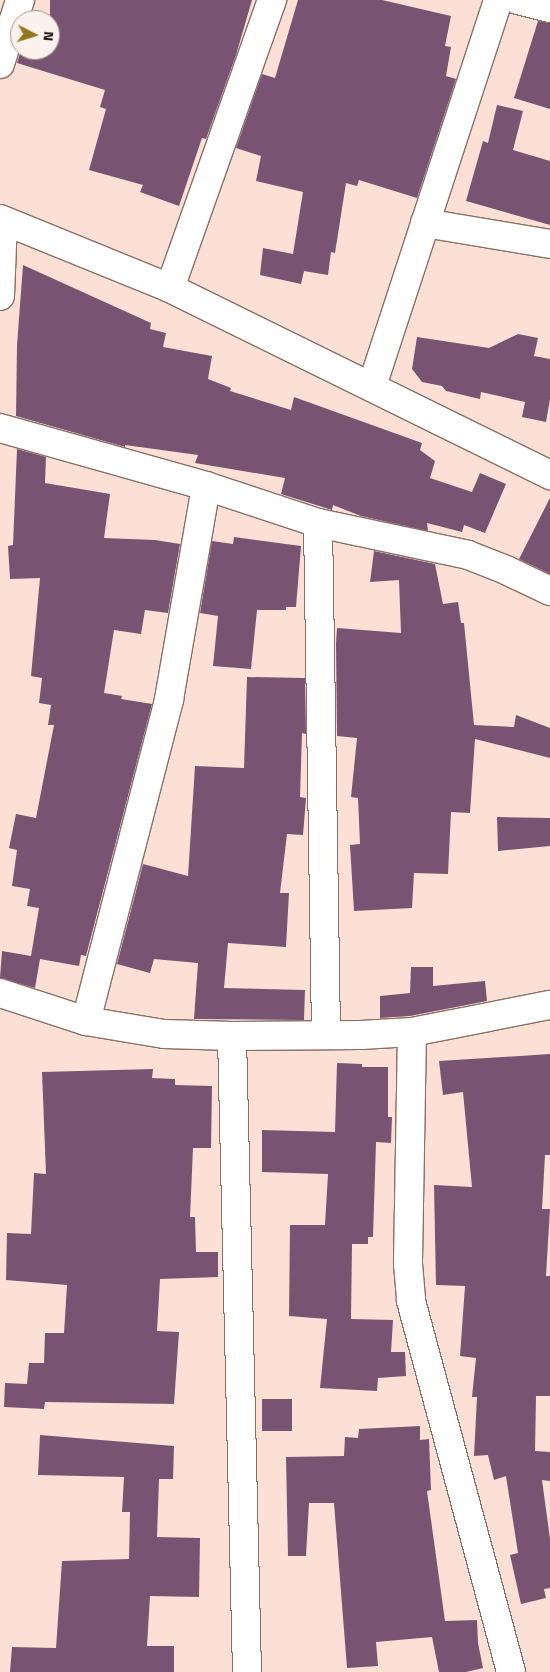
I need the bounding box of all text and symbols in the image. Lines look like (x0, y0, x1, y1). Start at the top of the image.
north arrow (10, 10, 60, 60)
text: N (39, 31, 60, 42)

